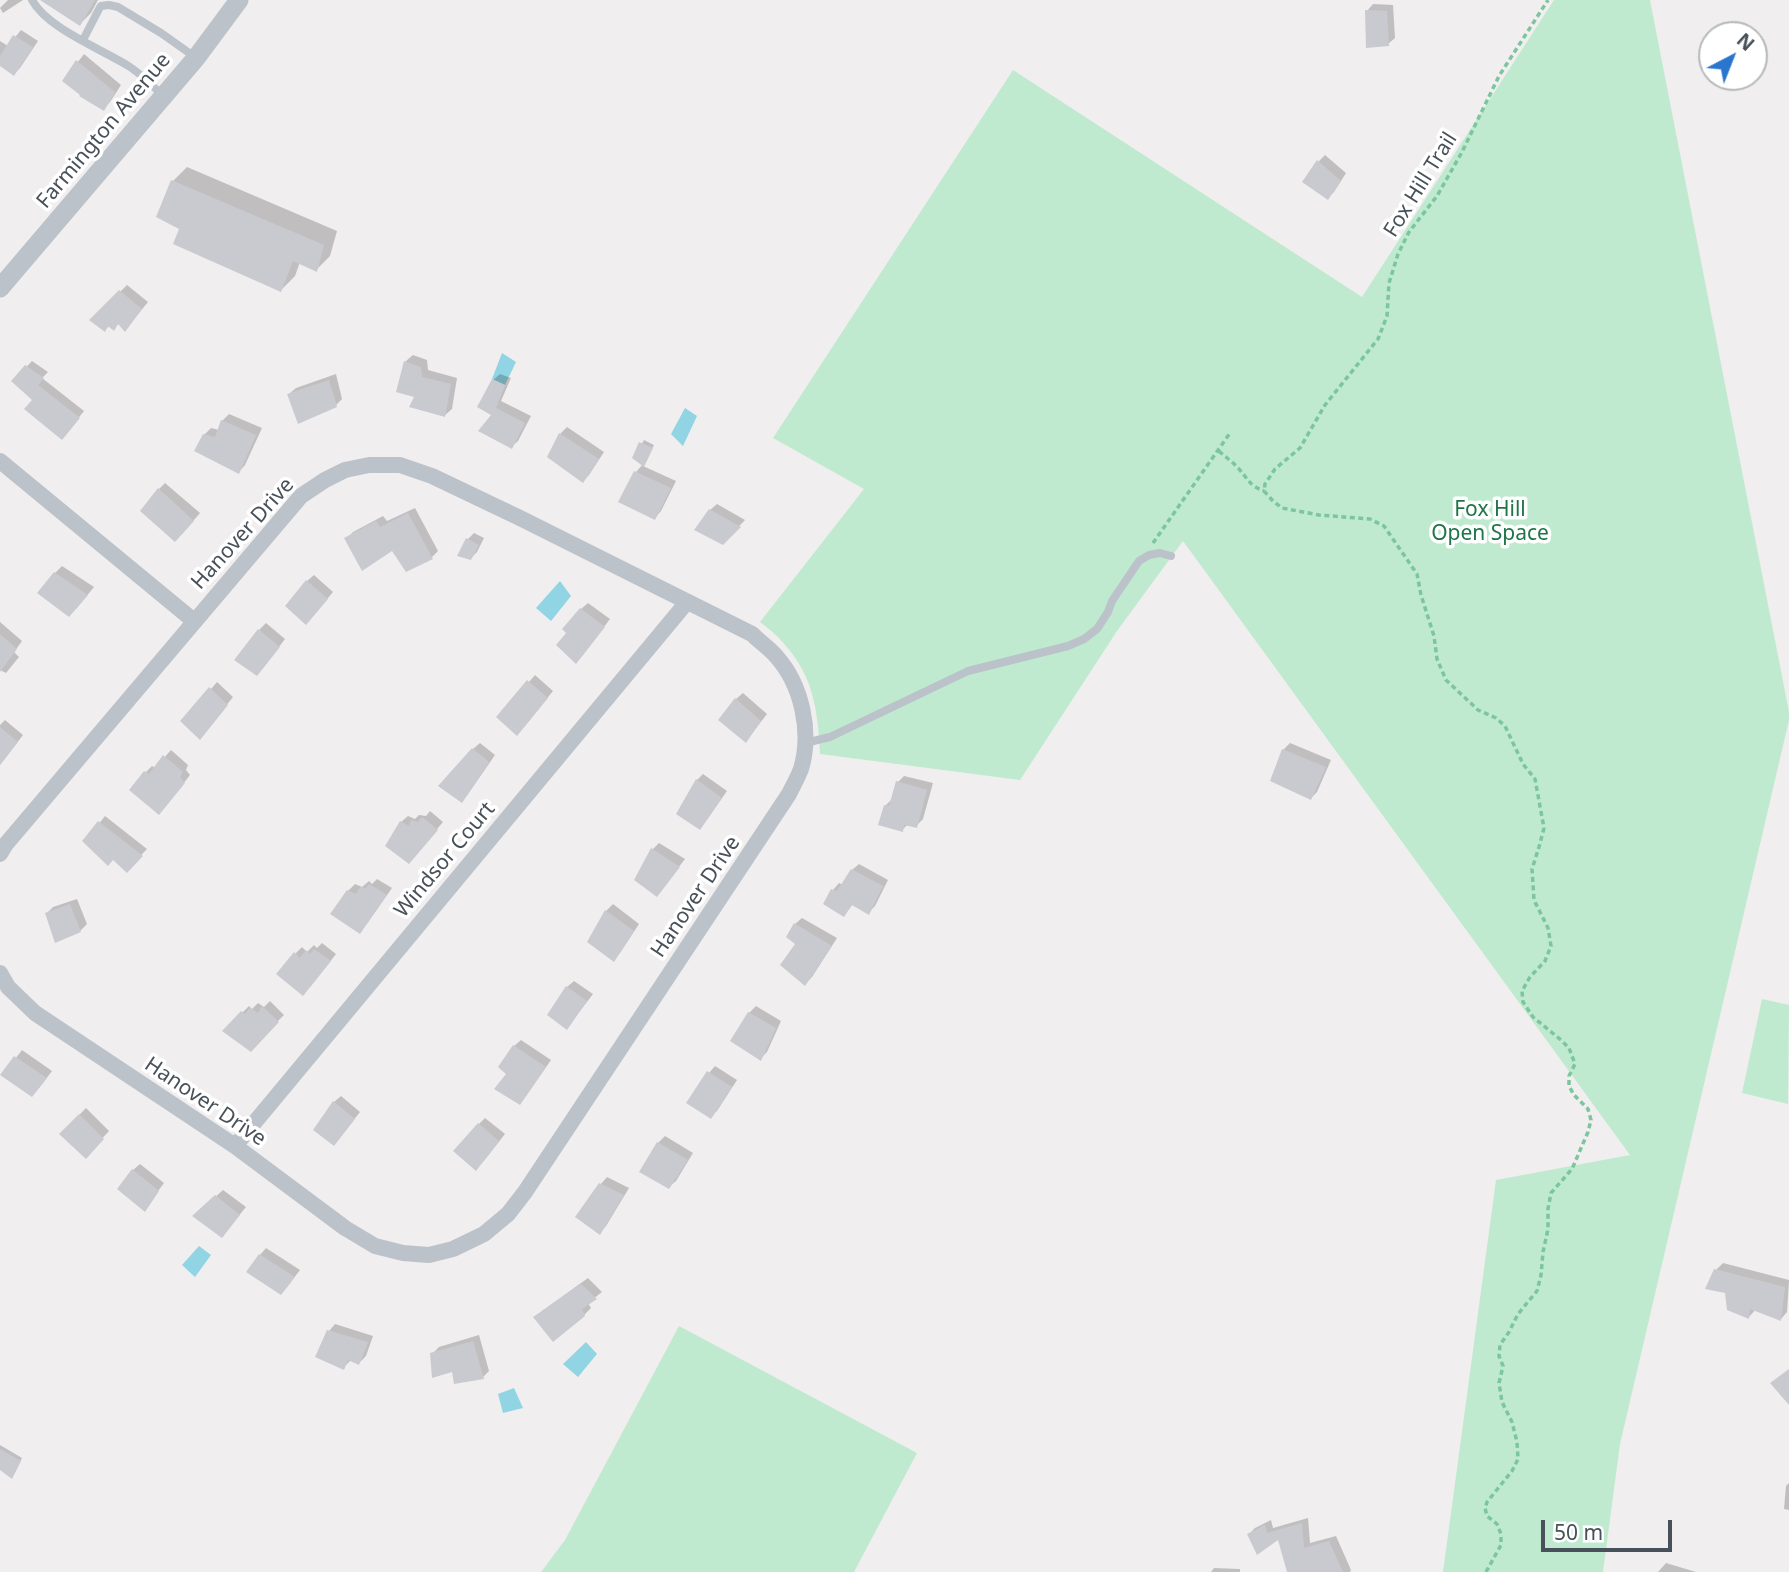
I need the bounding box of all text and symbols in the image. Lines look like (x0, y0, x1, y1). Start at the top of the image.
north arrow (1698, 21, 1768, 91)
text: N (1731, 27, 1760, 57)
street label: Farmington Avenue (32, 48, 176, 214)
street label: Fox Hill Trail (1379, 128, 1463, 242)
street label: Hanover Drive (186, 473, 300, 595)
park label: Fox Hill Open Space (1431, 497, 1549, 547)
street label: Windsor Court (389, 797, 501, 923)
street label: Hanover Drive (646, 831, 746, 963)
street label: Hanover Drive (139, 1052, 271, 1152)
scale bar (1544, 1506, 1675, 1550)
text: 50 m (1554, 1518, 1603, 1546)

